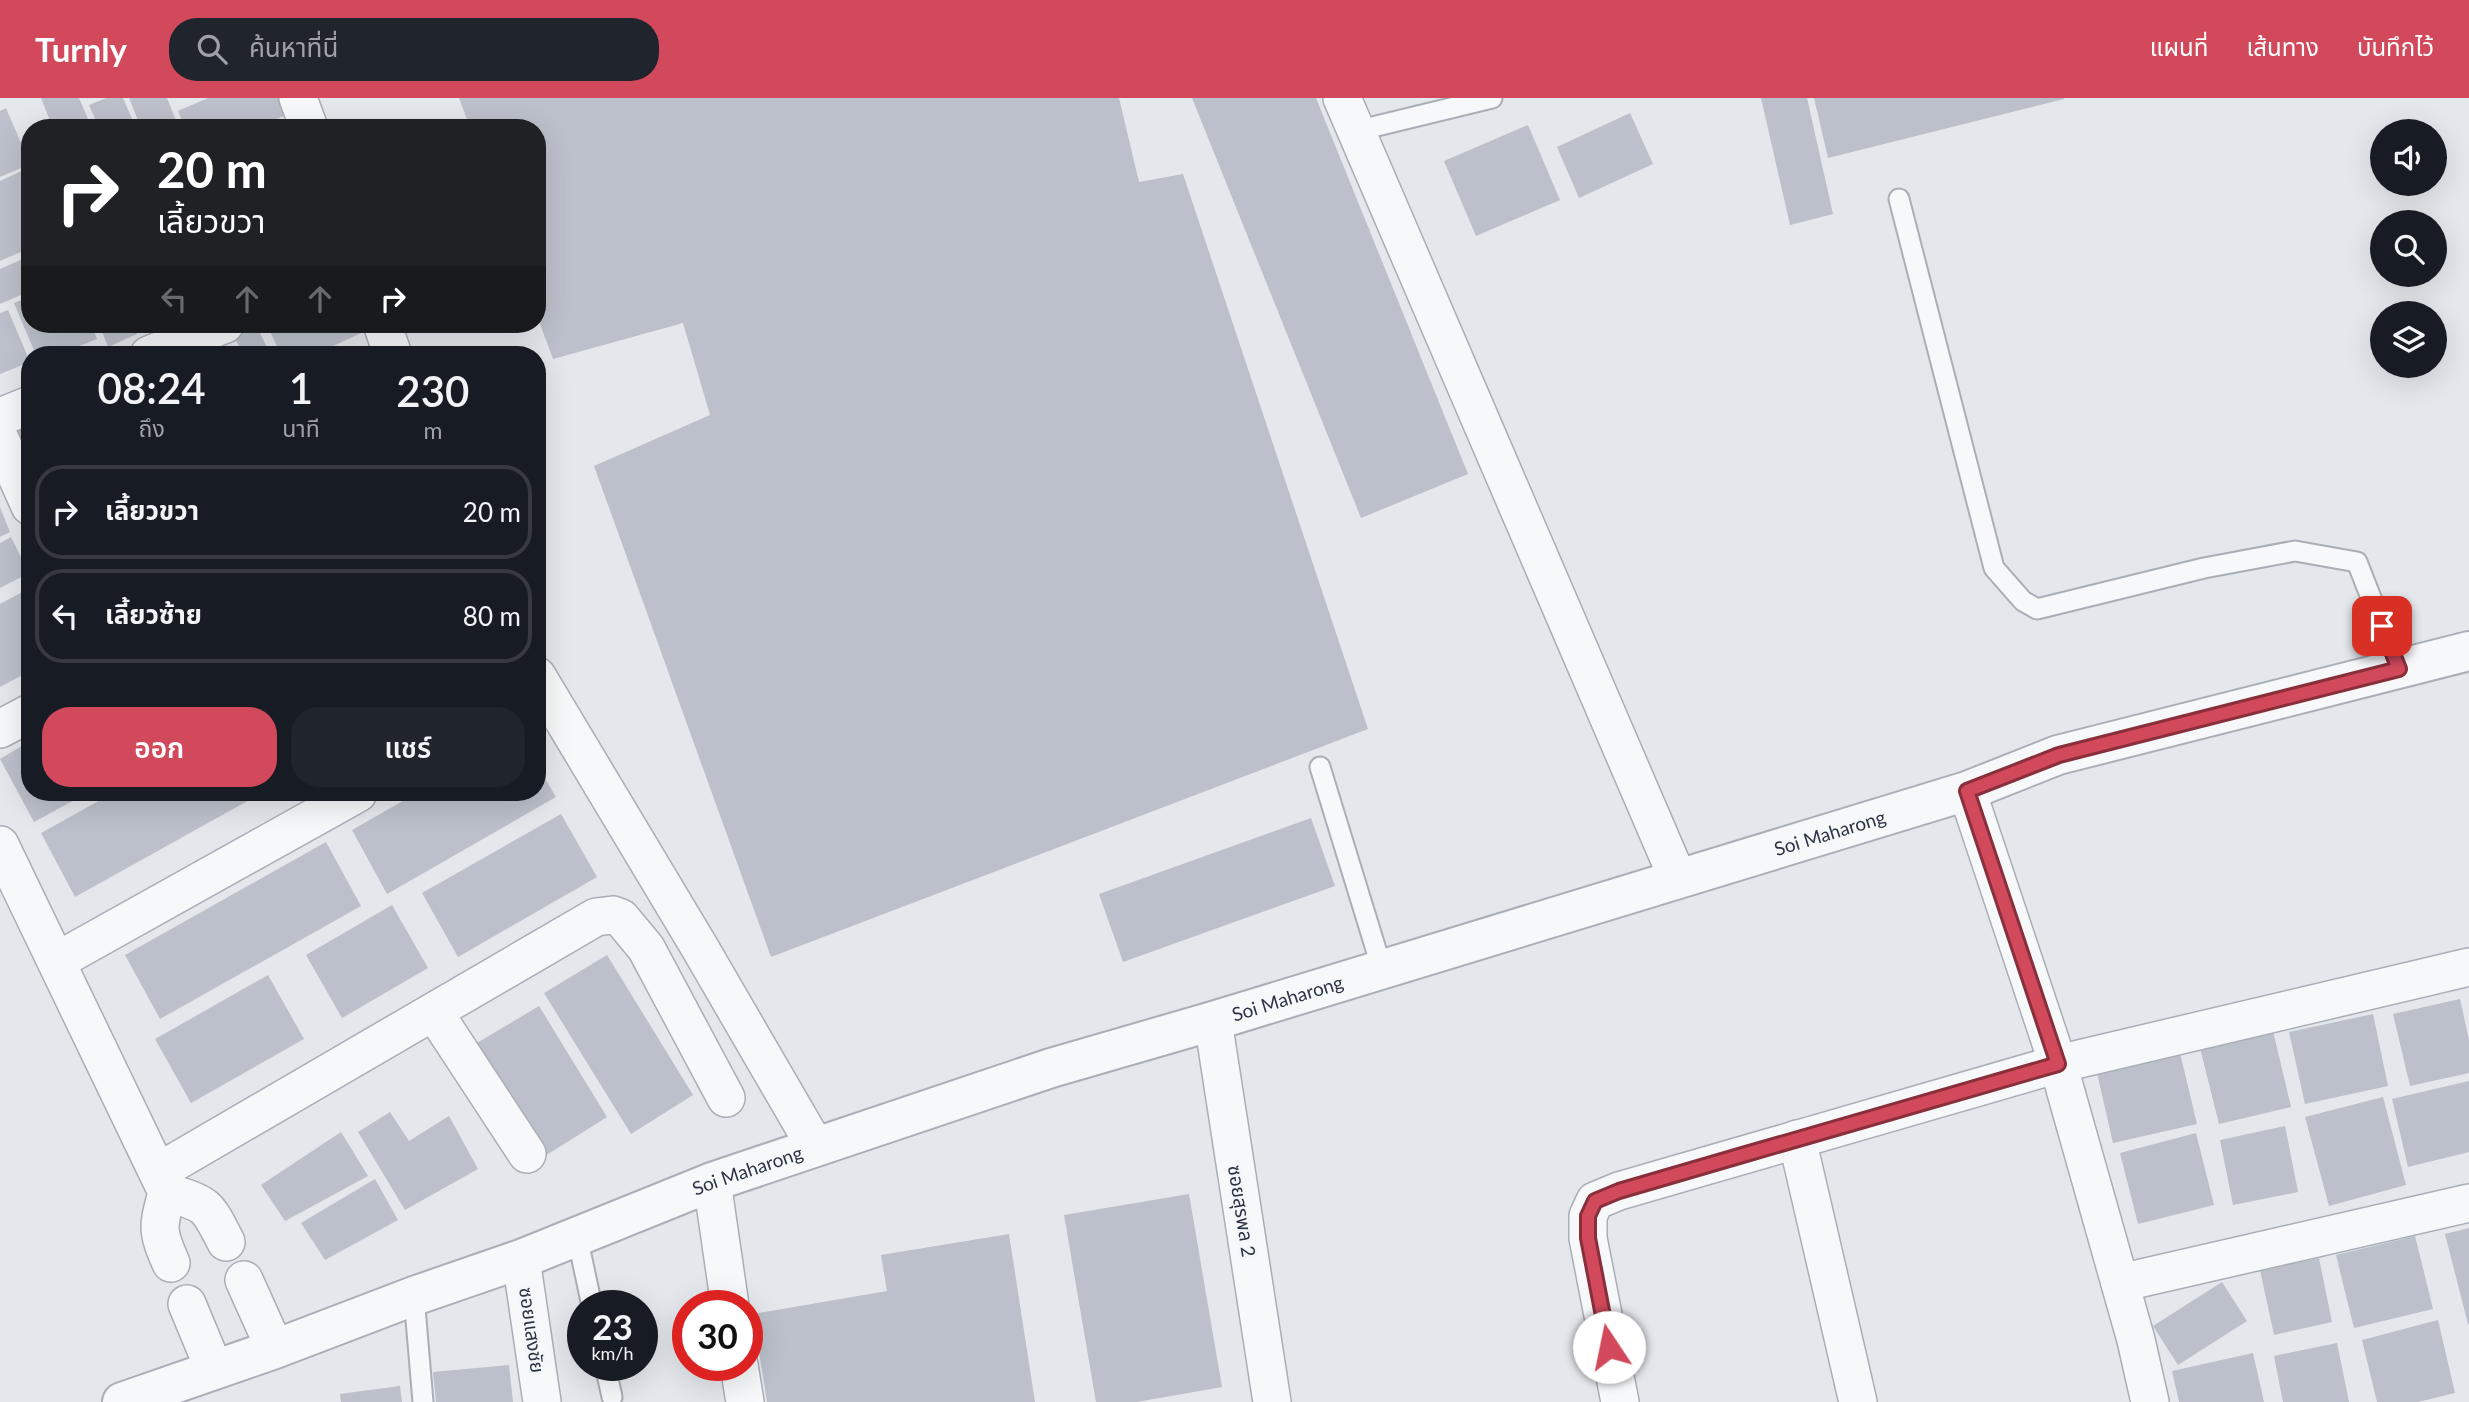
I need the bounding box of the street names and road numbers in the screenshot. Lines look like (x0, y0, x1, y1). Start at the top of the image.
street label: Soi Maharong (1771, 805, 1888, 860)
street label: Soi Maharong (1229, 970, 1346, 1026)
street label: Soi Maharong (689, 1140, 805, 1200)
street label: ซอยสุรพล 2 (1223, 1163, 1261, 1259)
street label: ซอยแสงชัย (515, 1286, 550, 1374)

